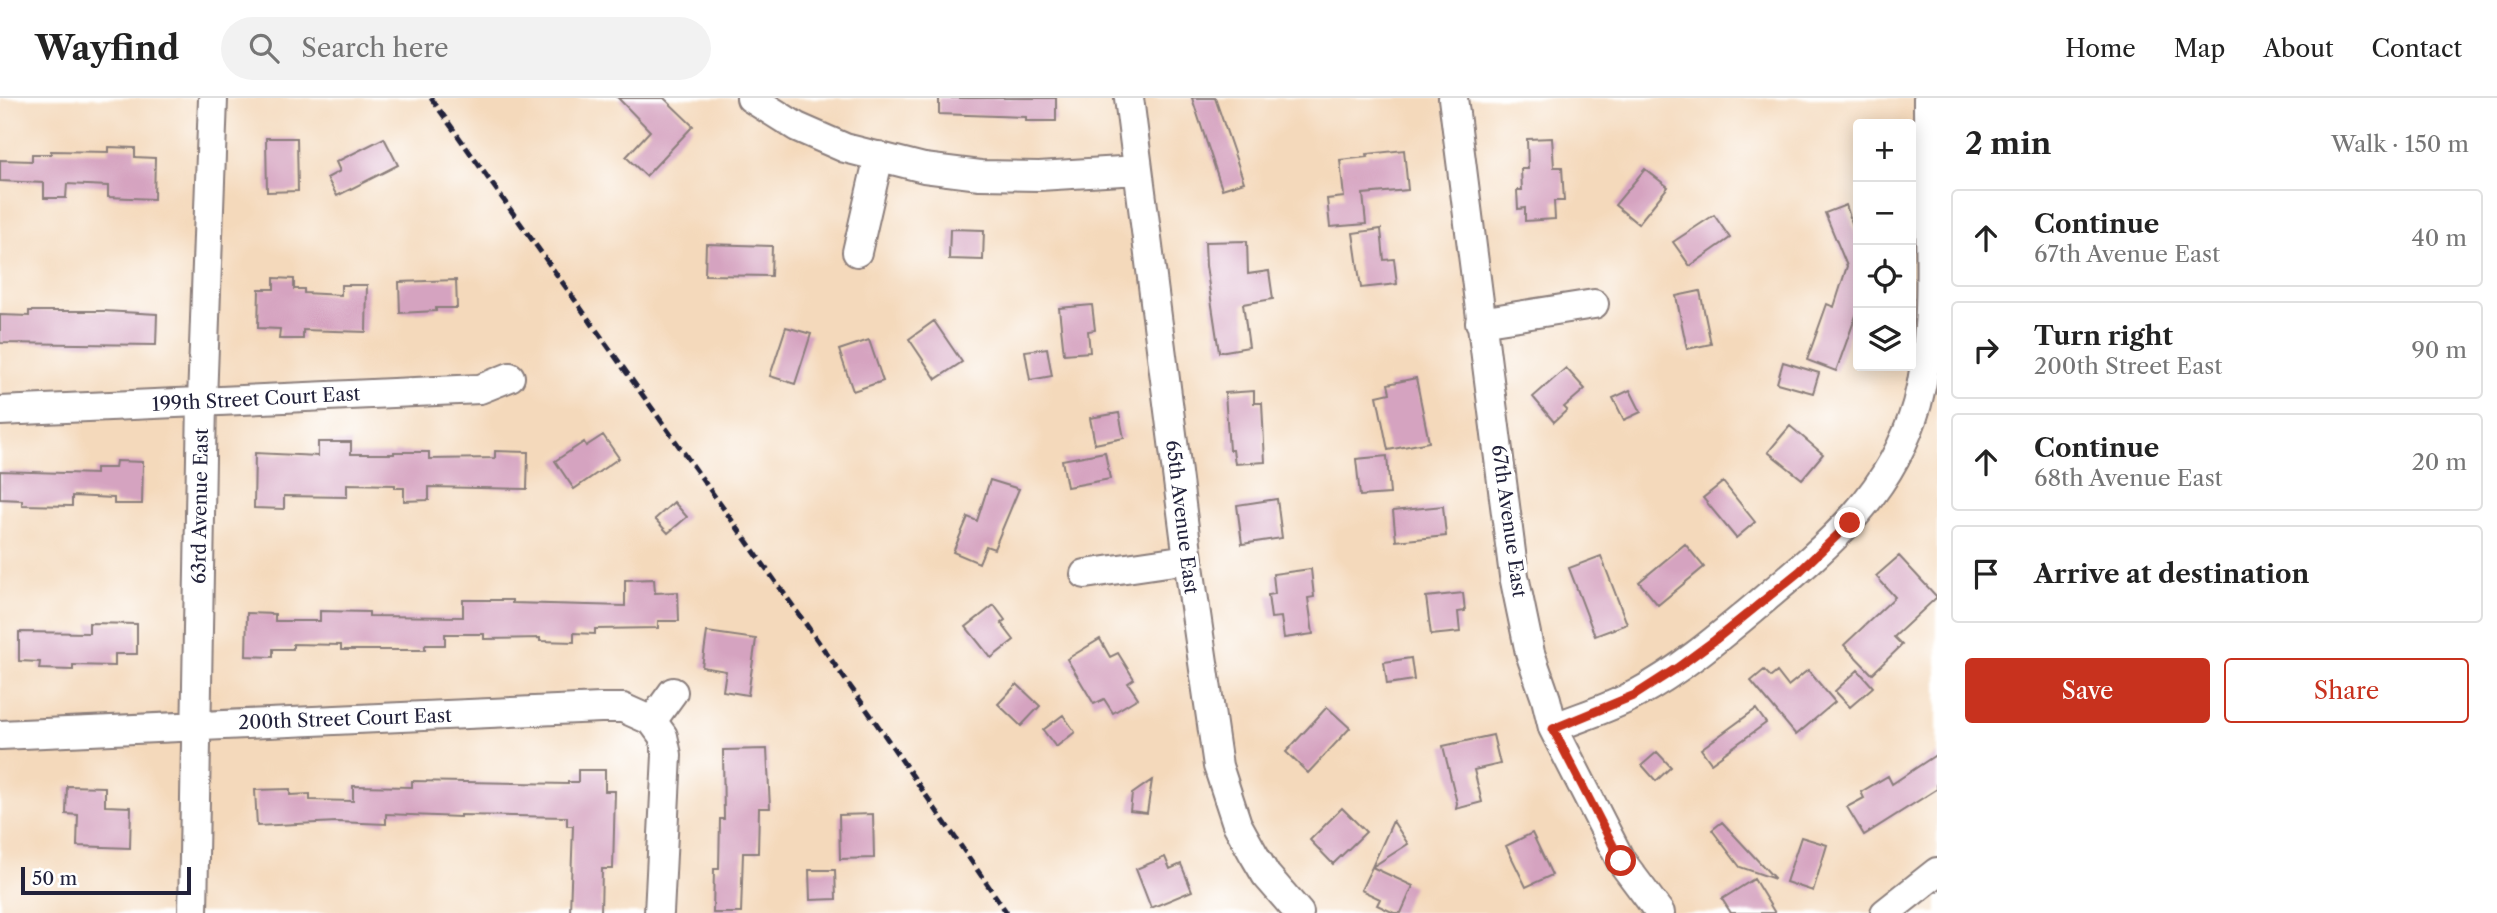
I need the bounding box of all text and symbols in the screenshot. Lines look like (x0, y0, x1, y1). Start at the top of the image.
search box (221, 17, 711, 80)
text: Wayfind (35, 28, 179, 69)
icon: search (245, 29, 283, 67)
text: Search here (301, 32, 449, 64)
text: Home (2065, 34, 2136, 63)
text: Map (2174, 34, 2225, 63)
text: About (2263, 34, 2334, 63)
text: Contact (2372, 34, 2462, 63)
map controls (1853, 119, 1916, 371)
button: + (1853, 119, 1916, 182)
text: 2 min (1965, 125, 2051, 162)
text: Walk · 150 m (2331, 130, 2469, 158)
button: − (1853, 182, 1916, 245)
text: Continue (2034, 208, 2159, 240)
icon: ahead (1967, 219, 2005, 257)
text: 40 m (2412, 224, 2467, 252)
text: 67th Avenue East (2034, 240, 2220, 268)
button: locate (1853, 245, 1916, 308)
button: layers (1853, 308, 1916, 371)
text: Turn right (2034, 320, 2173, 352)
icon: right (1967, 331, 2005, 369)
text: 90 m (2411, 336, 2467, 364)
text: 200th Street East (2034, 352, 2222, 380)
street label: 199th Street Court East (151, 382, 361, 416)
street label: 63rd Avenue East (187, 428, 213, 584)
text: Continue (2034, 432, 2159, 464)
street label: 65th Avenue East (1161, 439, 1203, 596)
street label: 67th Avenue East (1487, 443, 1531, 599)
icon: ahead (1967, 443, 2005, 481)
text: 20 m (2412, 448, 2467, 476)
text: 68th Avenue East (2034, 464, 2223, 492)
route end (1834, 507, 1865, 538)
icon: arrive (1967, 555, 2005, 593)
text: Arrive at destination (2034, 558, 2309, 590)
button: Save (1965, 658, 2210, 723)
button: Share (2224, 658, 2469, 723)
street label: 200th Street Court East (238, 704, 452, 734)
route start (1605, 845, 1636, 876)
scale bar (21, 864, 191, 896)
text: 50 m (32, 867, 77, 890)

